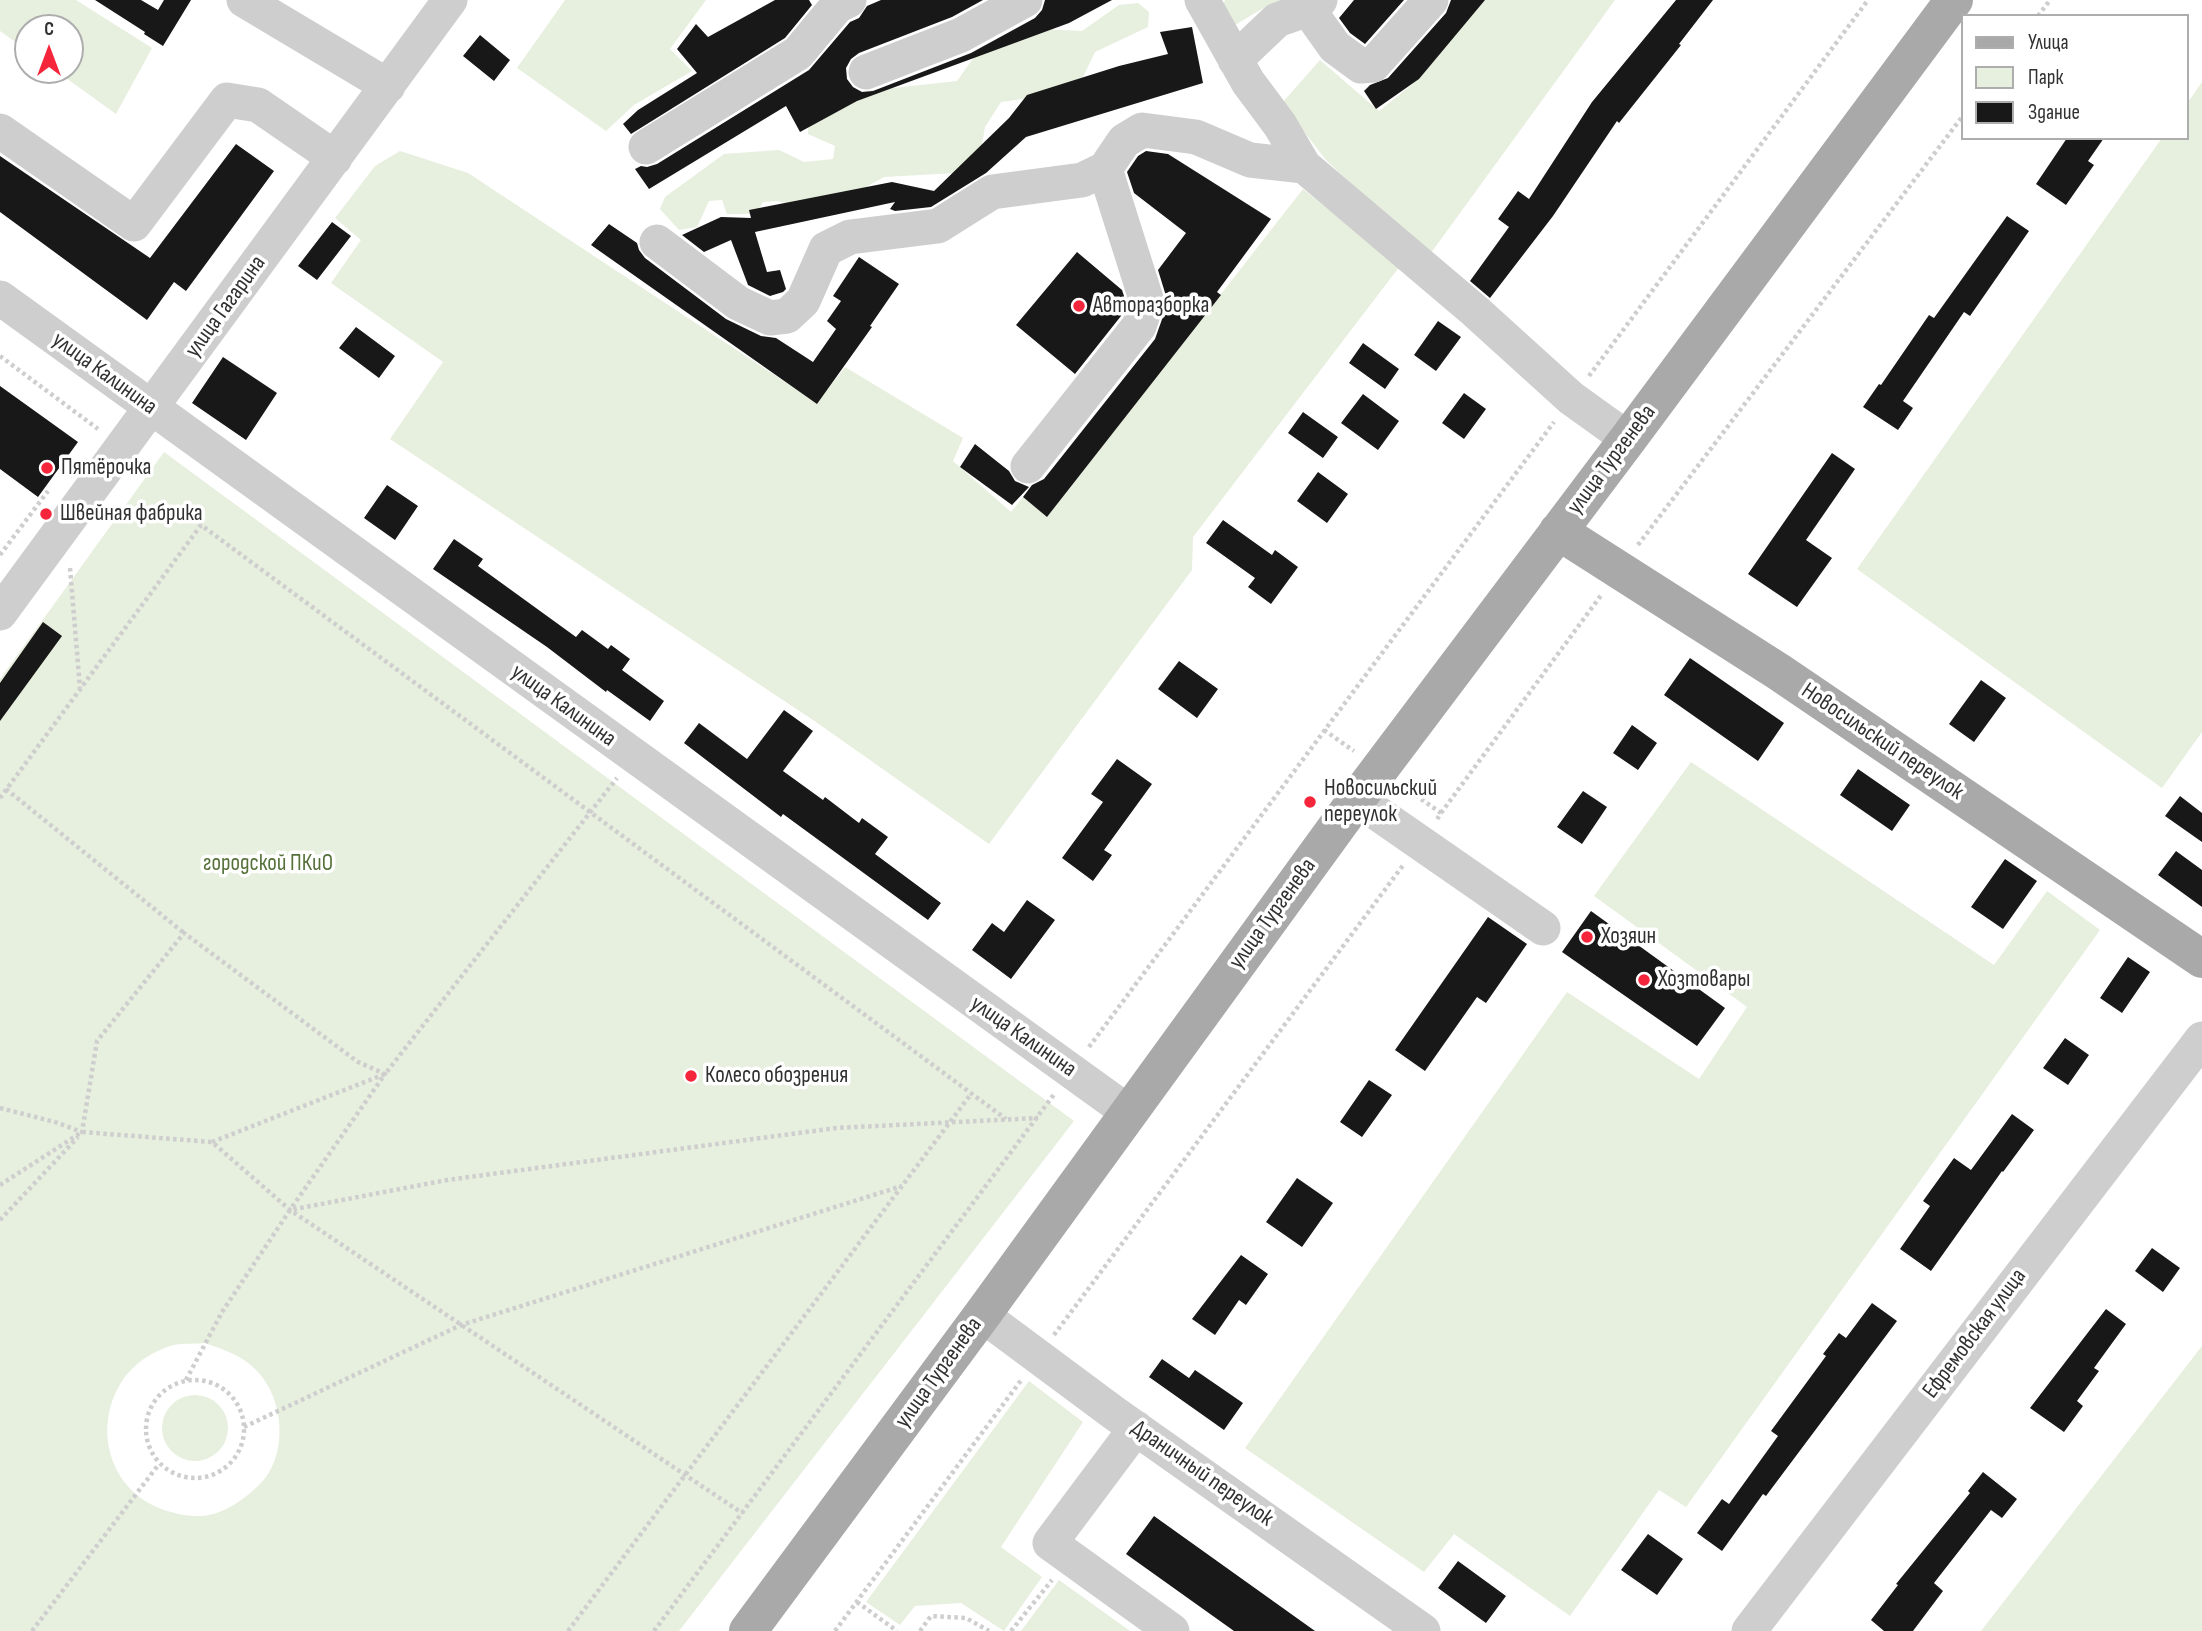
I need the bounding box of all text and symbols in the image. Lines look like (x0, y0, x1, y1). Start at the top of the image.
north arrow (14, 14, 84, 84)
legend (1960, 14, 2188, 140)
text: С (44, 18, 54, 41)
text: Улица (2028, 30, 2069, 55)
text: Парк (2028, 65, 2063, 90)
text: Здание (2028, 100, 2080, 125)
street label: улица Гагарина (180, 251, 272, 363)
place label: Авторазборка (1093, 292, 1209, 320)
marker: Авторазборка (1071, 298, 1087, 314)
street label: улица Калинина (46, 327, 162, 421)
street label: улица Тургенева (1562, 400, 1662, 520)
place label: Пятёрочка (61, 454, 151, 482)
marker: Пятёрочка (39, 460, 55, 476)
place label: Швейная фабрика (60, 500, 203, 528)
marker: Швейная фабрика (38, 506, 54, 522)
street label: улица Калинина (505, 659, 621, 753)
street label: Новосильский переулок (1796, 678, 1968, 806)
place label: Новосильский переулок (1324, 775, 1437, 829)
marker: Новосильский переулок (1302, 794, 1318, 810)
park label: городской ПКиО (203, 850, 333, 878)
street label: улица Тургенева (1224, 853, 1322, 975)
place label: Хозяин (1601, 923, 1656, 951)
marker: Хозяин (1579, 929, 1595, 945)
place label: Хозтовары (1658, 966, 1750, 994)
marker: Хозтовары (1636, 972, 1652, 988)
street label: улица Калинина (965, 990, 1081, 1084)
place label: Колесо обозрения (705, 1062, 848, 1090)
marker: Колесо обозрения (683, 1068, 699, 1084)
street label: Ефремовская улица (1917, 1264, 2033, 1404)
street label: улица Тургенева (890, 1312, 988, 1434)
street label: Драничный переулок (1126, 1415, 1278, 1533)

